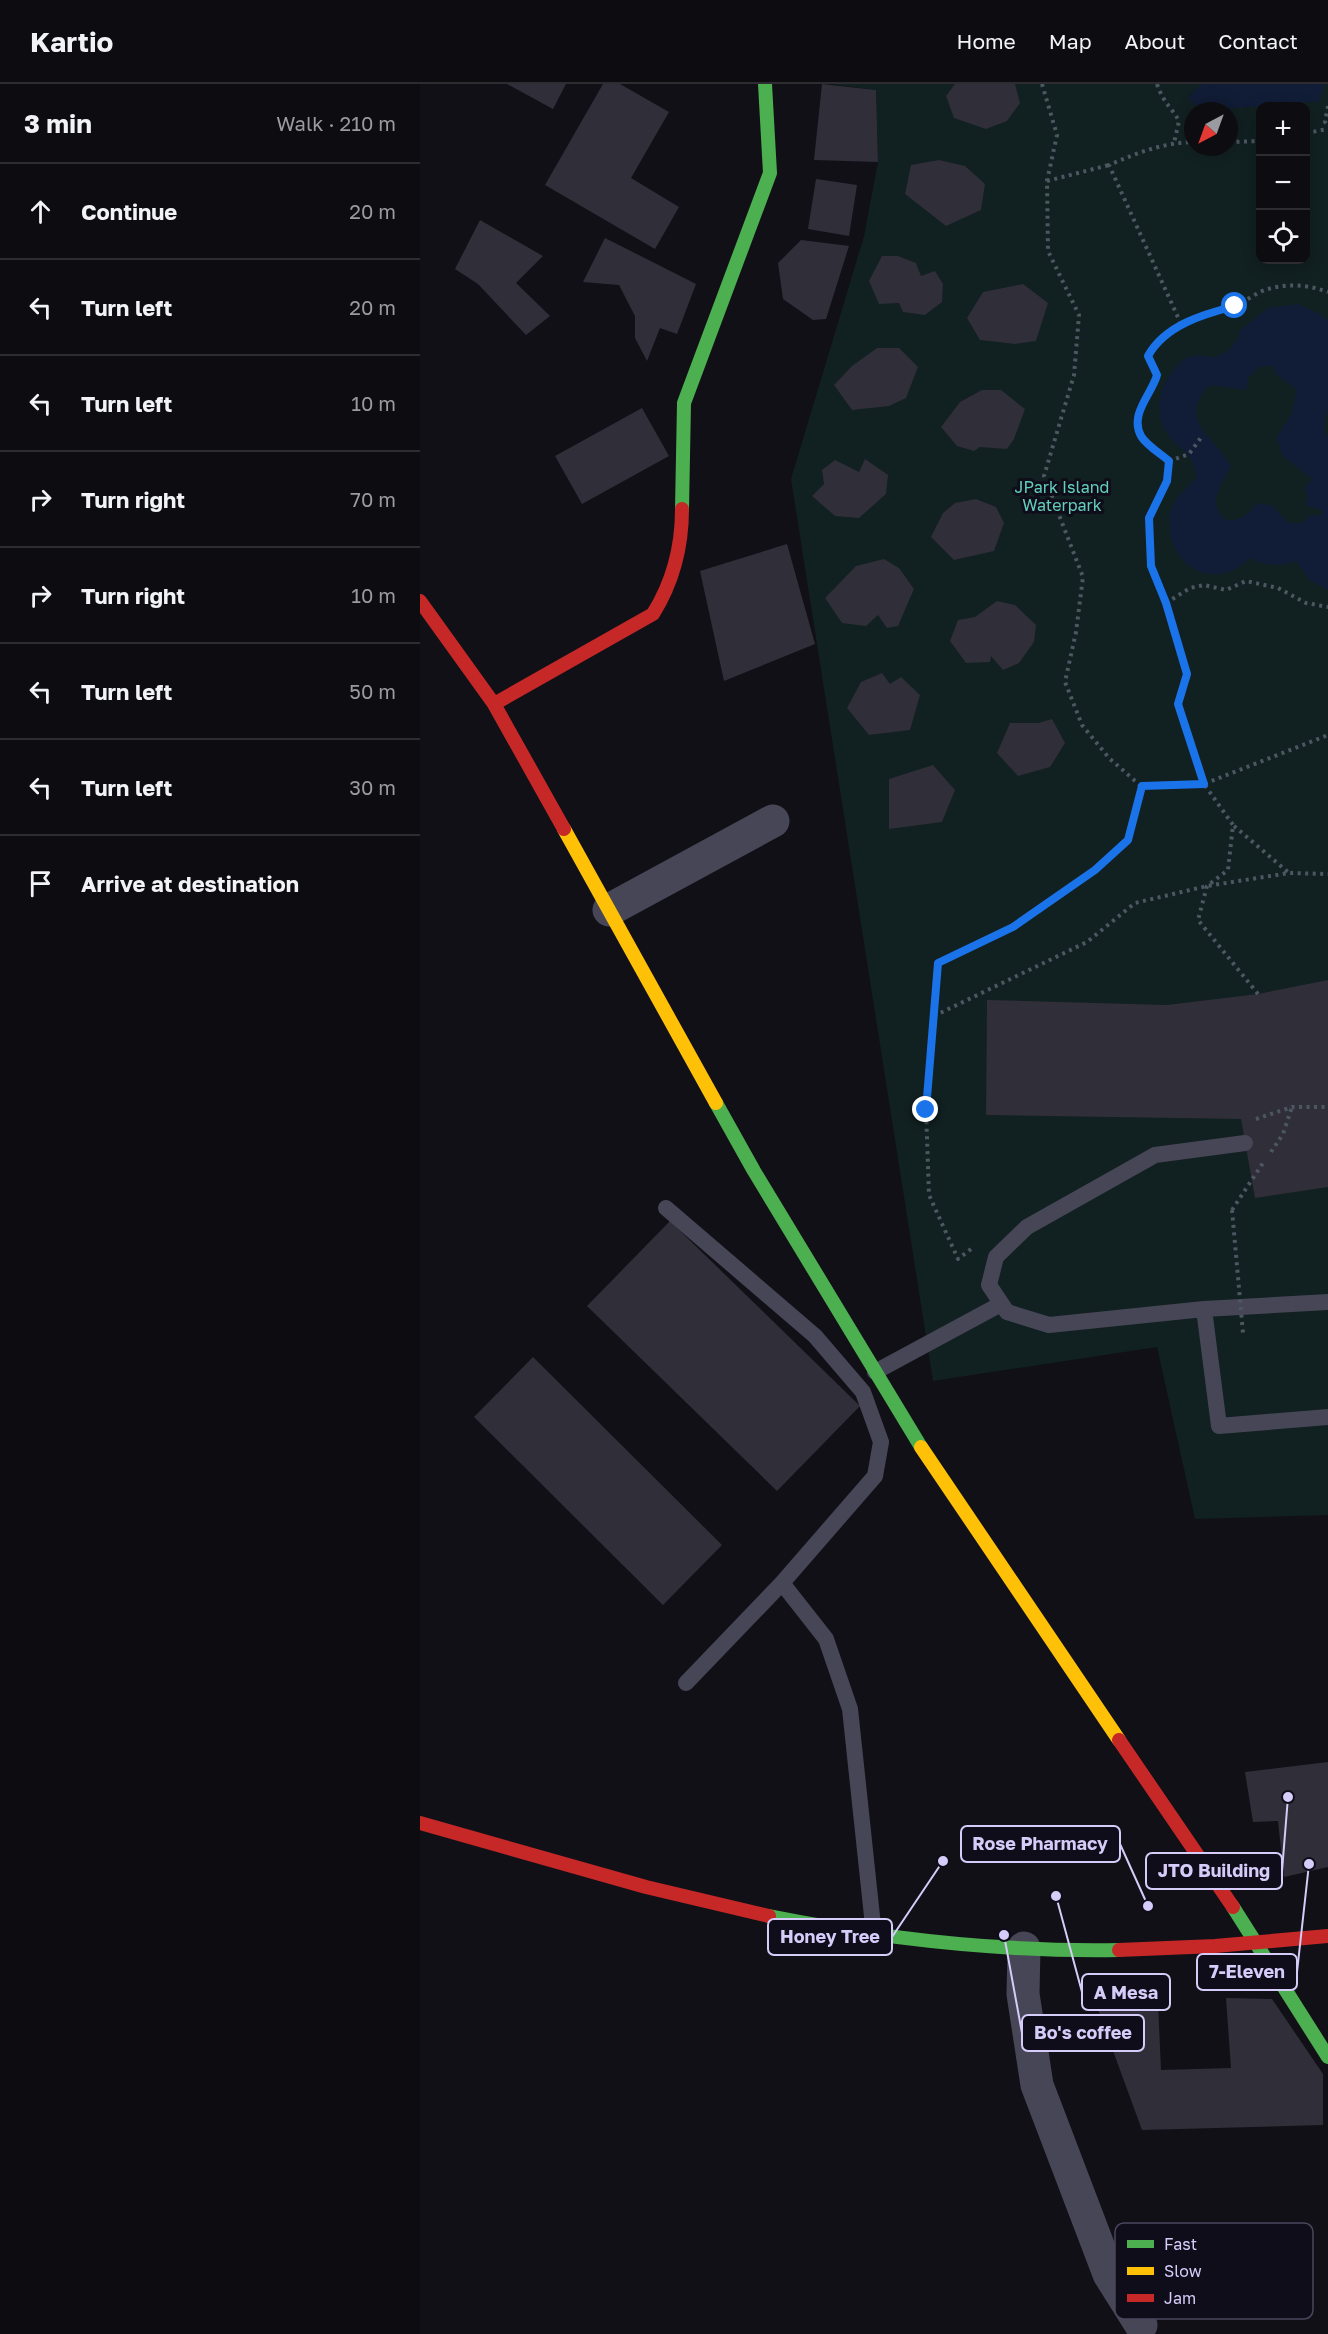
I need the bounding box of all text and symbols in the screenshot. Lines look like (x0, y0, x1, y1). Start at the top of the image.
text: Kartio (30, 25, 113, 58)
text: Home (956, 28, 1016, 54)
text: Map (1049, 28, 1092, 54)
text: About (1125, 28, 1185, 54)
text: Contact (1218, 28, 1298, 54)
north arrow (1184, 102, 1238, 156)
map controls (1256, 102, 1310, 264)
button: + (1256, 102, 1310, 156)
text: 3 min (24, 108, 92, 139)
text: Walk · 210 m (276, 111, 396, 135)
button: − (1256, 156, 1310, 210)
icon: ahead (24, 195, 57, 228)
text: Continue (81, 198, 177, 225)
text: 20 m (349, 199, 396, 223)
button: locate (1256, 210, 1310, 264)
icon: left (24, 291, 57, 324)
route start (1221, 292, 1247, 318)
text: Turn left (81, 294, 172, 321)
text: 20 m (349, 295, 396, 319)
icon: left (24, 387, 57, 420)
text: Turn left (81, 390, 172, 417)
text: 10 m (351, 391, 396, 415)
park label: JPark Island Waterpark (1015, 477, 1109, 515)
icon: right (24, 483, 57, 516)
text: Turn right (81, 486, 185, 513)
text: 70 m (350, 487, 396, 511)
icon: right (24, 579, 57, 612)
text: Turn right (81, 582, 185, 609)
text: 10 m (351, 583, 396, 607)
icon: left (24, 675, 57, 708)
text: Turn left (81, 678, 172, 705)
text: 50 m (349, 679, 396, 703)
icon: left (24, 771, 57, 804)
text: Turn left (81, 774, 172, 801)
text: 30 m (349, 775, 396, 799)
icon: arrive (24, 867, 57, 900)
text: Arrive at destination (81, 870, 299, 897)
route end (912, 1096, 938, 1122)
callout: Rose Pharmacy (961, 1826, 1120, 1862)
text: Rose Pharmacy (972, 1832, 1108, 1854)
callout: JTO Building (1146, 1853, 1282, 1889)
text: JTO Building (1158, 1859, 1270, 1881)
callout: Honey Tree (768, 1919, 892, 1955)
text: Honey Tree (780, 1925, 880, 1947)
callout: 7-Eleven (1197, 1954, 1297, 1990)
text: 7-Eleven (1209, 1960, 1285, 1982)
callout: A Mesa (1082, 1974, 1170, 2010)
text: A Mesa (1094, 1981, 1158, 2003)
callout: Bo's coffee (1022, 2015, 1144, 2051)
text: Bo's coffee (1034, 2021, 1132, 2043)
legend (1115, 2223, 1313, 2319)
text: Fast (1164, 2234, 1197, 2254)
text: Slow (1164, 2261, 1202, 2281)
text: Jam (1164, 2288, 1196, 2308)

